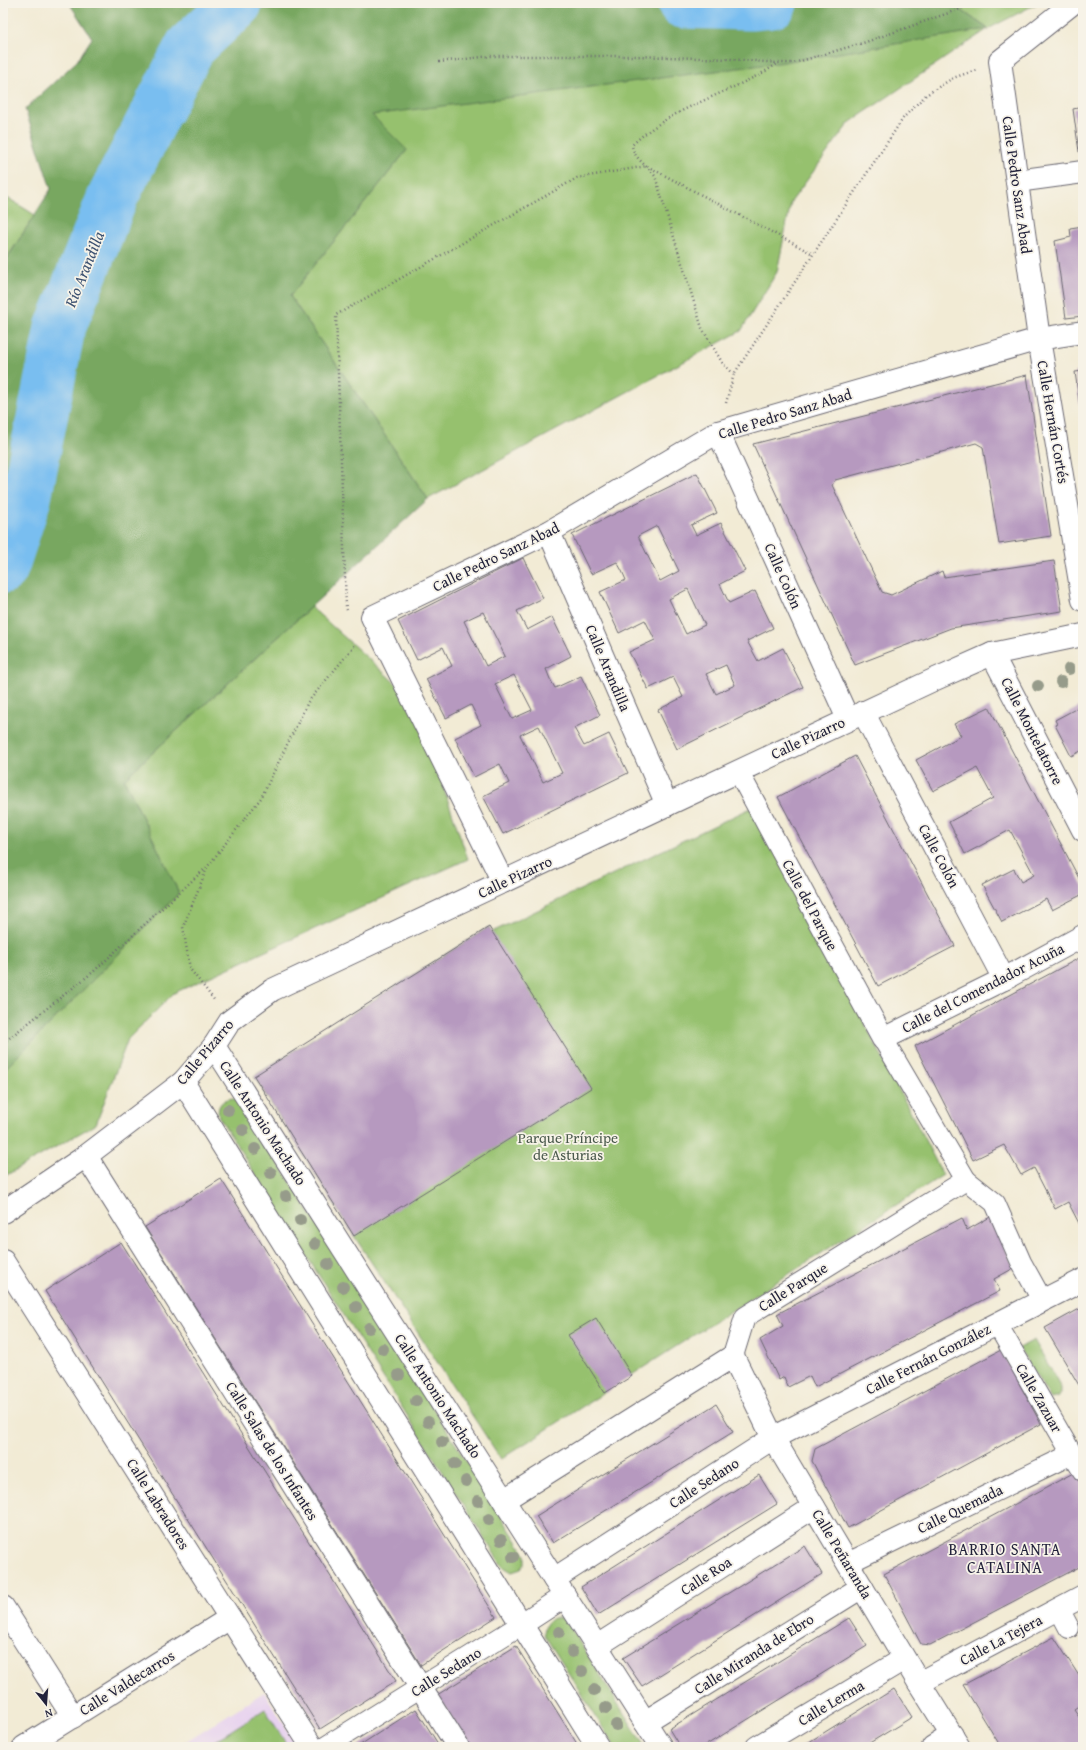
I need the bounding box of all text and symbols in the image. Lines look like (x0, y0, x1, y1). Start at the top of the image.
street label: Calle Pedro Sanz Abad (997, 115, 1038, 255)
water label: Río Arandilla (58, 227, 110, 311)
street label: Calle Hernán Cortés (1032, 359, 1075, 485)
street label: Calle Pedro Sanz Abad (715, 383, 854, 444)
street label: Calle Pedro Sanz Abad (429, 517, 563, 596)
street label: Calle Colón (760, 540, 808, 613)
street label: Calle Arandilla (581, 621, 636, 714)
street label: Calle Montelatorre (996, 673, 1069, 788)
street label: Calle Pizarro (767, 711, 849, 764)
street label: Calle Colón (914, 820, 965, 892)
street label: Calle Pizarro (474, 850, 556, 903)
street label: Calle del Parque (778, 855, 843, 954)
street label: Calle del Comendador Acuña (898, 937, 1068, 1038)
street label: Calle Pizarro (171, 1014, 239, 1089)
street label: Calle Antonio Machado (215, 1056, 312, 1190)
park label: Parque Príncipe de Asturias (518, 1127, 618, 1165)
street label: Calle Parque (754, 1257, 831, 1316)
street label: Calle Fernán González (862, 1318, 994, 1399)
street label: Calle Antonio Machado (390, 1329, 487, 1463)
street label: Calle Zazuar (1011, 1359, 1068, 1436)
street label: Calle Salas de los Infantes (221, 1377, 324, 1524)
street label: Calle Sedano (665, 1452, 743, 1513)
street label: Calle Labradores (122, 1454, 195, 1553)
street label: Calle Quemada (914, 1479, 1006, 1538)
street label: Calle Peñaranda (807, 1505, 878, 1603)
district label: BARRIO SANTA CATALINA (948, 1537, 1062, 1579)
street label: Calle Roa (676, 1551, 736, 1600)
street label: Calle Miranda de Ebro (690, 1608, 818, 1699)
street label: Calle La Tejera (956, 1609, 1046, 1670)
street label: Calle Sedano (406, 1641, 485, 1702)
street label: Calle Valdecarros (75, 1645, 178, 1720)
street label: Calle Lerma (794, 1675, 868, 1731)
north arrow (26, 1684, 66, 1724)
text: N (42, 1705, 55, 1722)

